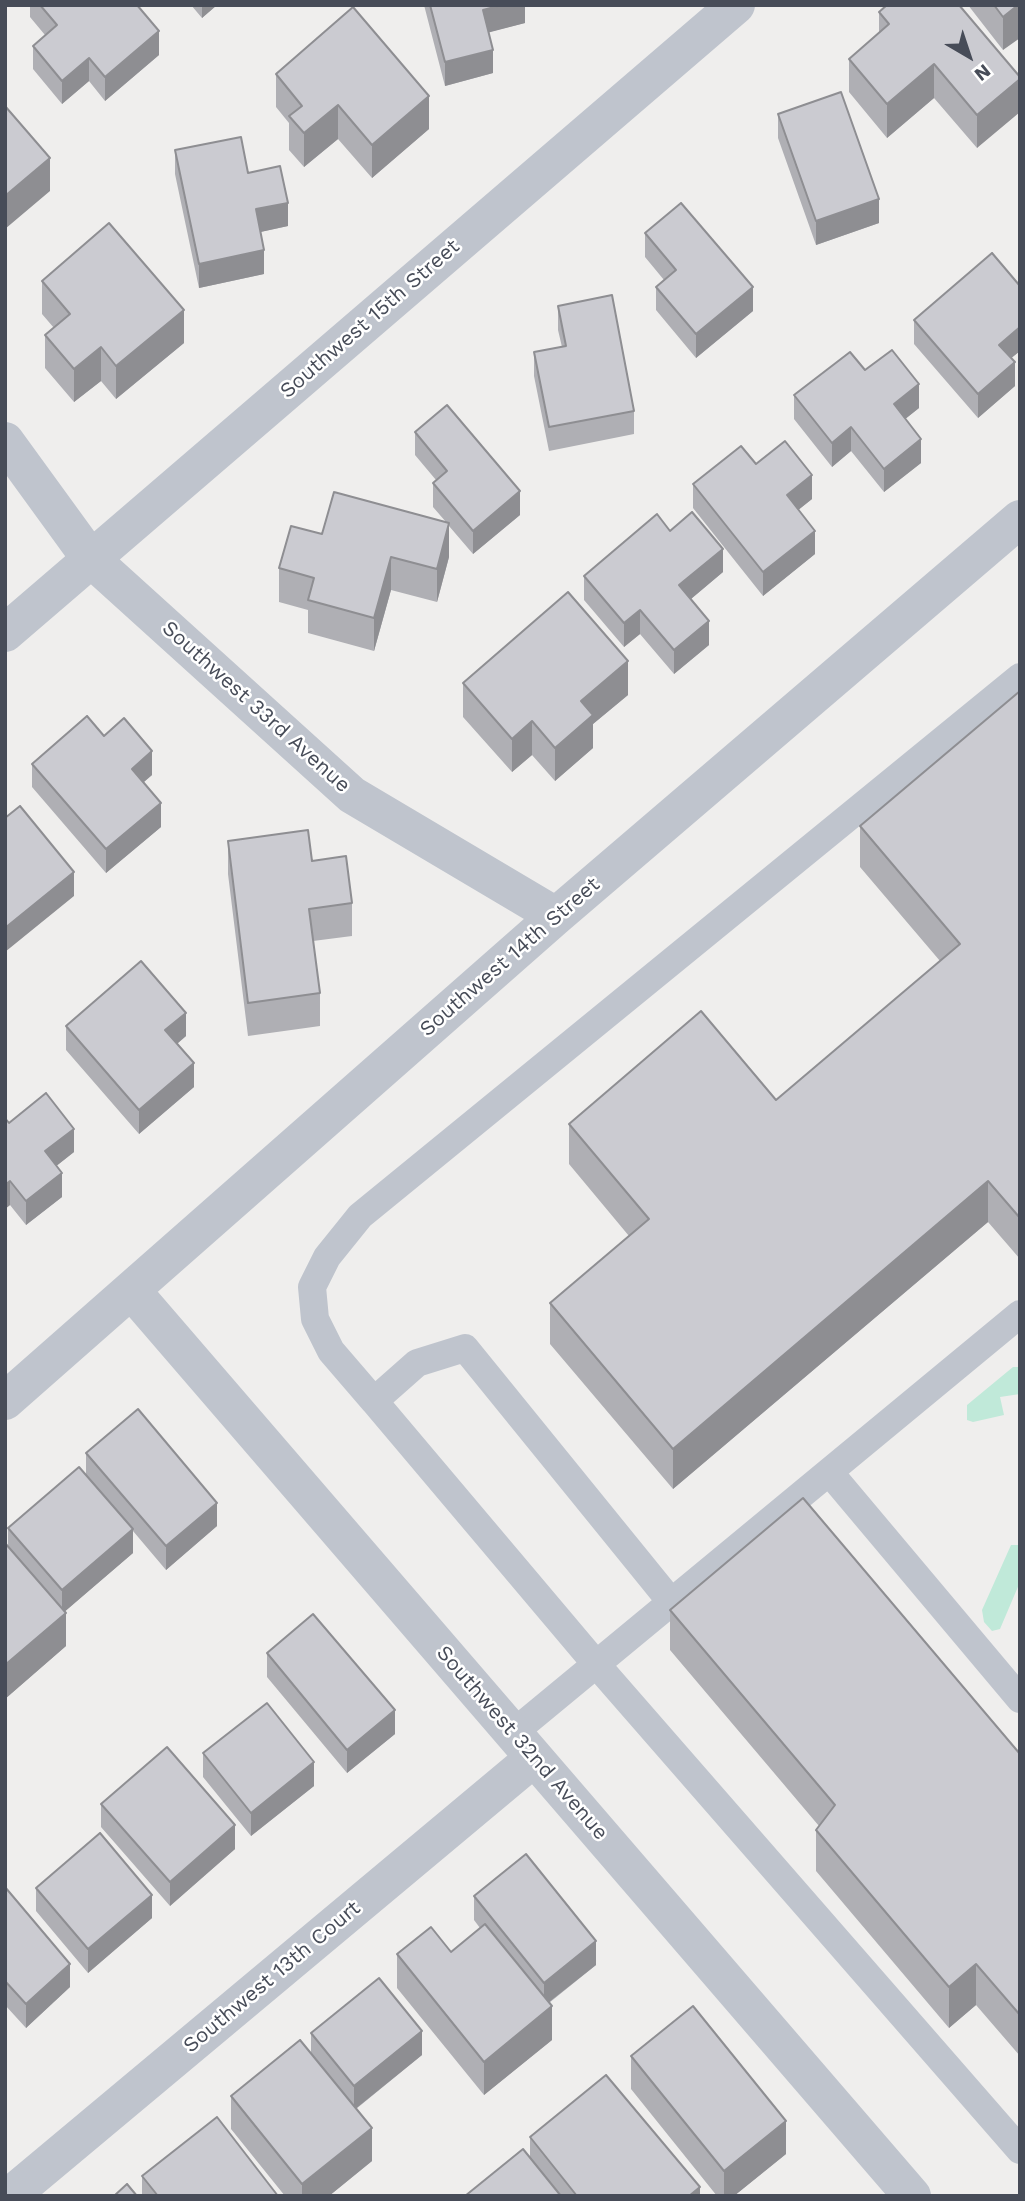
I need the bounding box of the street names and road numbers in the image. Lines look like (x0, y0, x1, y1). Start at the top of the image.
street label: Southwest 15th Street (275, 234, 465, 404)
street label: Southwest 33rd Avenue (157, 616, 355, 798)
street label: Southwest 14th Street (415, 872, 605, 1042)
street label: Southwest 32nd Avenue (431, 1641, 613, 1845)
street label: Southwest 13th Court (178, 1896, 366, 2058)

